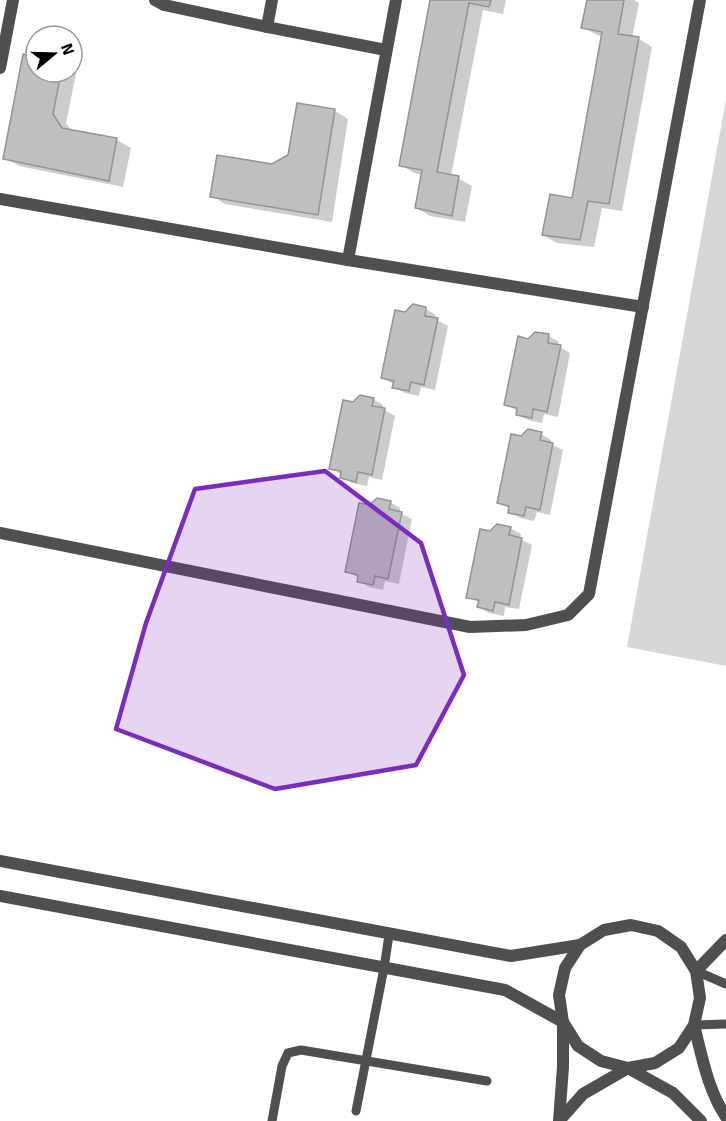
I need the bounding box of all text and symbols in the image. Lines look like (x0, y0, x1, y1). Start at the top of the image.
north arrow (24, 24, 84, 84)
text: N (56, 41, 79, 58)

